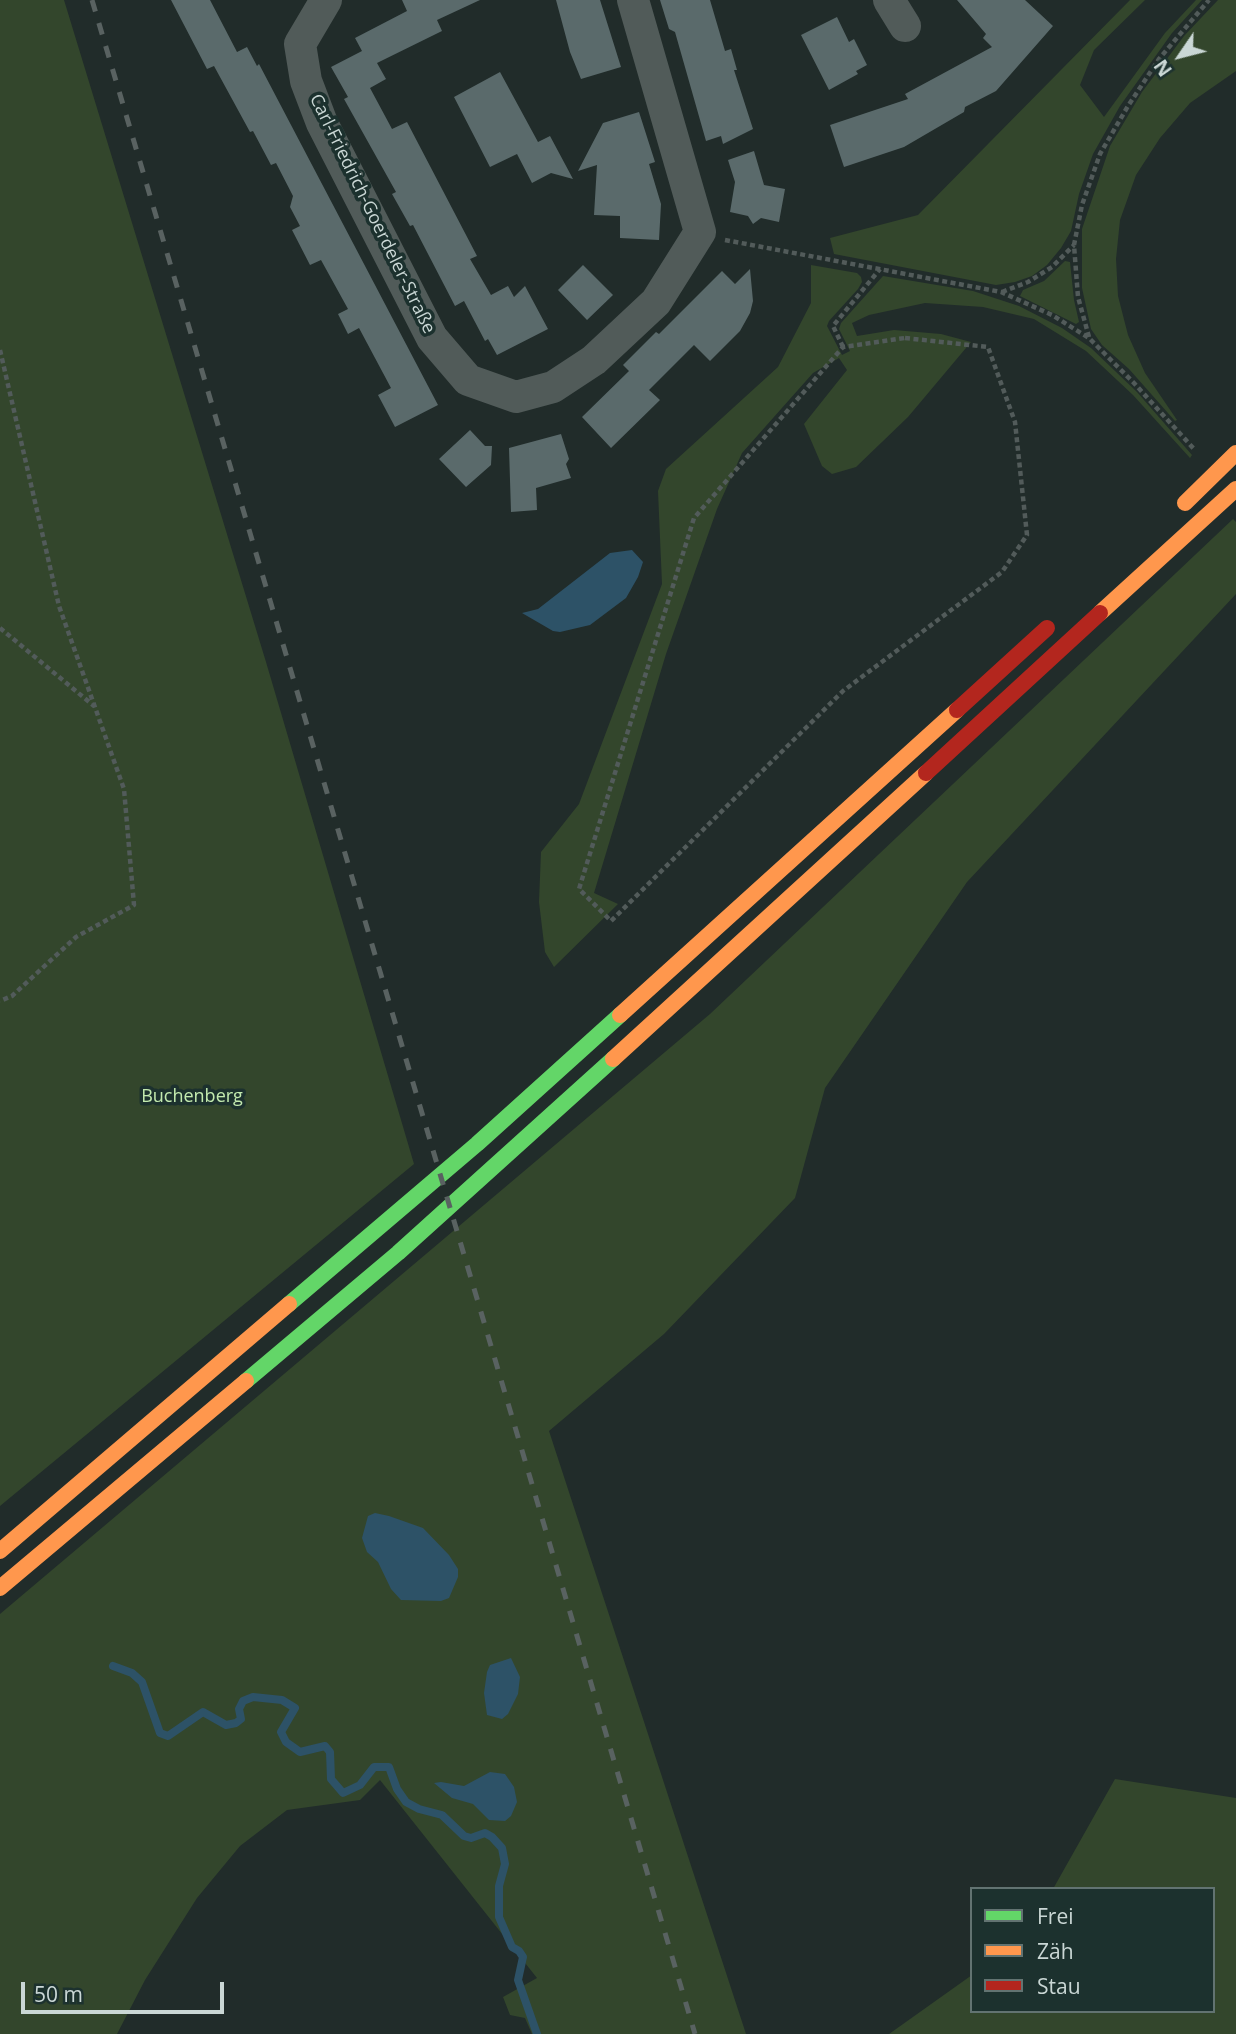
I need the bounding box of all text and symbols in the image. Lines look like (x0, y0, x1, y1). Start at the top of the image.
north arrow (1145, 21, 1215, 91)
text: N (1148, 54, 1178, 82)
street label: Carl-Friedrich-Goerdeler-Straße (304, 91, 440, 337)
park label: Buchenberg (141, 1086, 243, 1108)
legend (970, 1887, 1215, 2013)
text: Frei (1037, 1902, 1074, 1930)
text: Zäh (1037, 1937, 1074, 1965)
scale bar (24, 1968, 228, 2012)
text: Stau (1037, 1972, 1081, 2000)
text: 50 m (34, 1980, 83, 2008)

